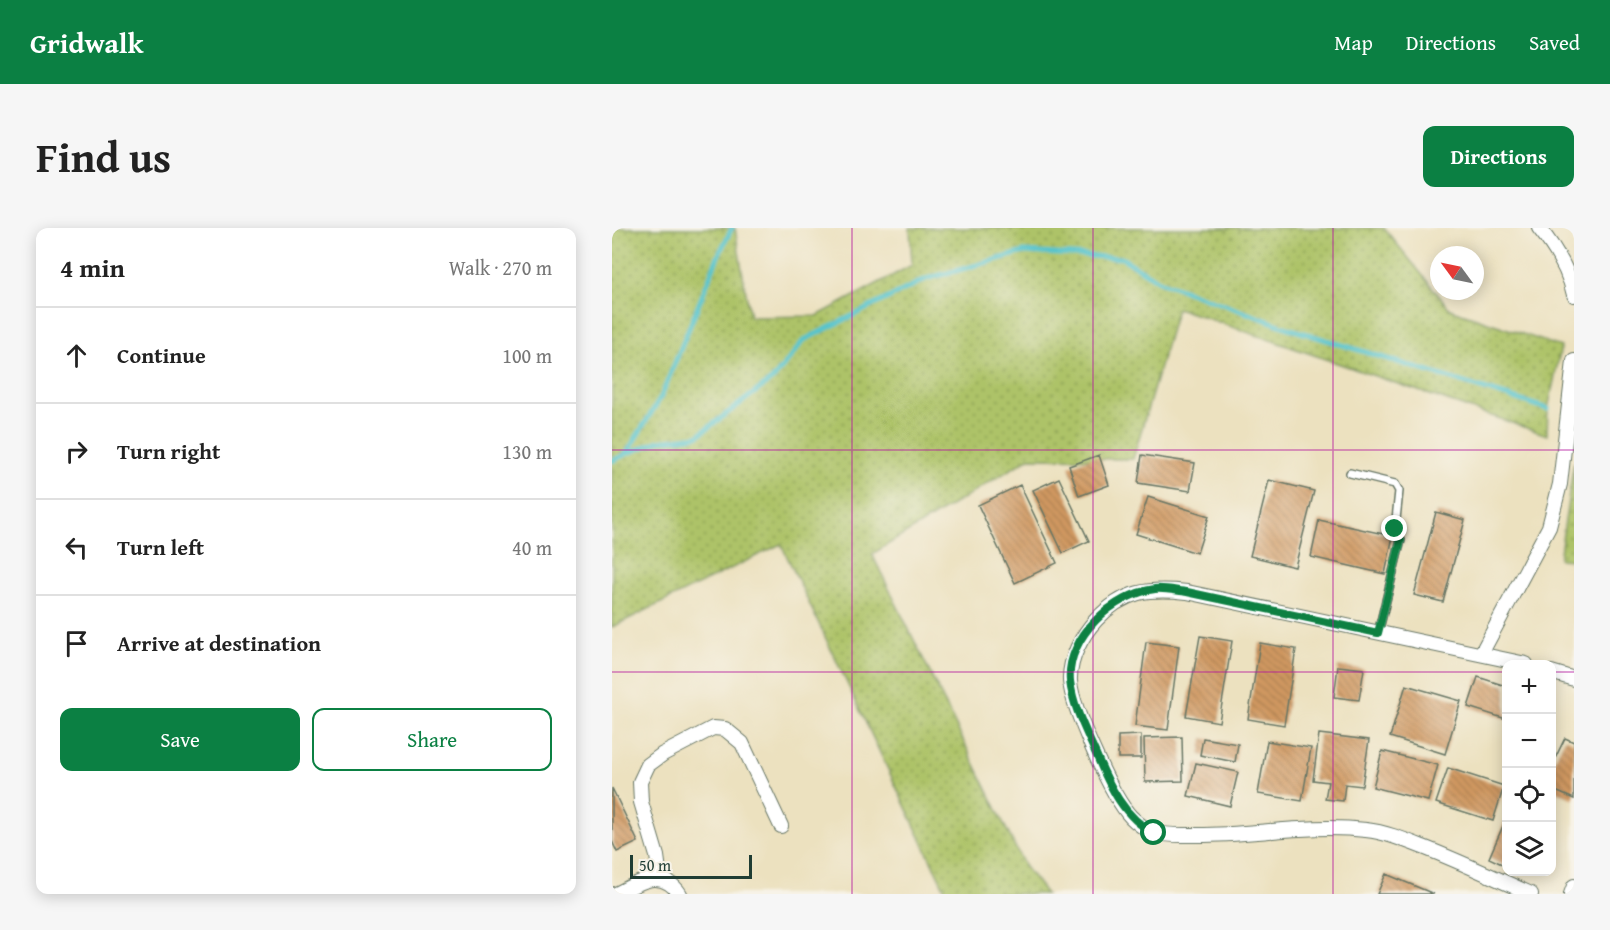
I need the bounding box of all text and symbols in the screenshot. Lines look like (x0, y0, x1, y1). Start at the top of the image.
text: Gridwalk (30, 22, 143, 63)
text: Map (1334, 27, 1373, 58)
text: Directions (1406, 27, 1496, 58)
text: Saved (1529, 27, 1580, 58)
text: Find us (36, 126, 171, 187)
button: Directions (1423, 126, 1574, 187)
north arrow (1430, 246, 1484, 300)
text: 4 min (60, 248, 125, 287)
text: Walk · 270 m (449, 253, 552, 282)
icon: ahead (60, 339, 93, 372)
text: Continue (117, 339, 206, 371)
text: 100 m (502, 341, 552, 370)
icon: right (60, 435, 93, 468)
text: Turn right (117, 435, 220, 467)
text: 130 m (502, 437, 552, 466)
route end (1381, 515, 1407, 541)
icon: left (60, 531, 93, 564)
text: Turn left (117, 531, 204, 563)
text: 40 m (512, 533, 552, 562)
icon: arrive (60, 627, 93, 660)
text: Arrive at destination (117, 627, 321, 659)
map controls (1502, 660, 1556, 876)
button: + (1502, 660, 1556, 714)
button: Save (60, 708, 300, 771)
button: Share (312, 708, 552, 771)
button: − (1502, 714, 1556, 768)
button: locate (1502, 768, 1556, 822)
route start (1140, 819, 1166, 845)
button: layers (1502, 822, 1556, 876)
scale bar (630, 852, 752, 880)
text: 50 m (639, 853, 671, 877)

